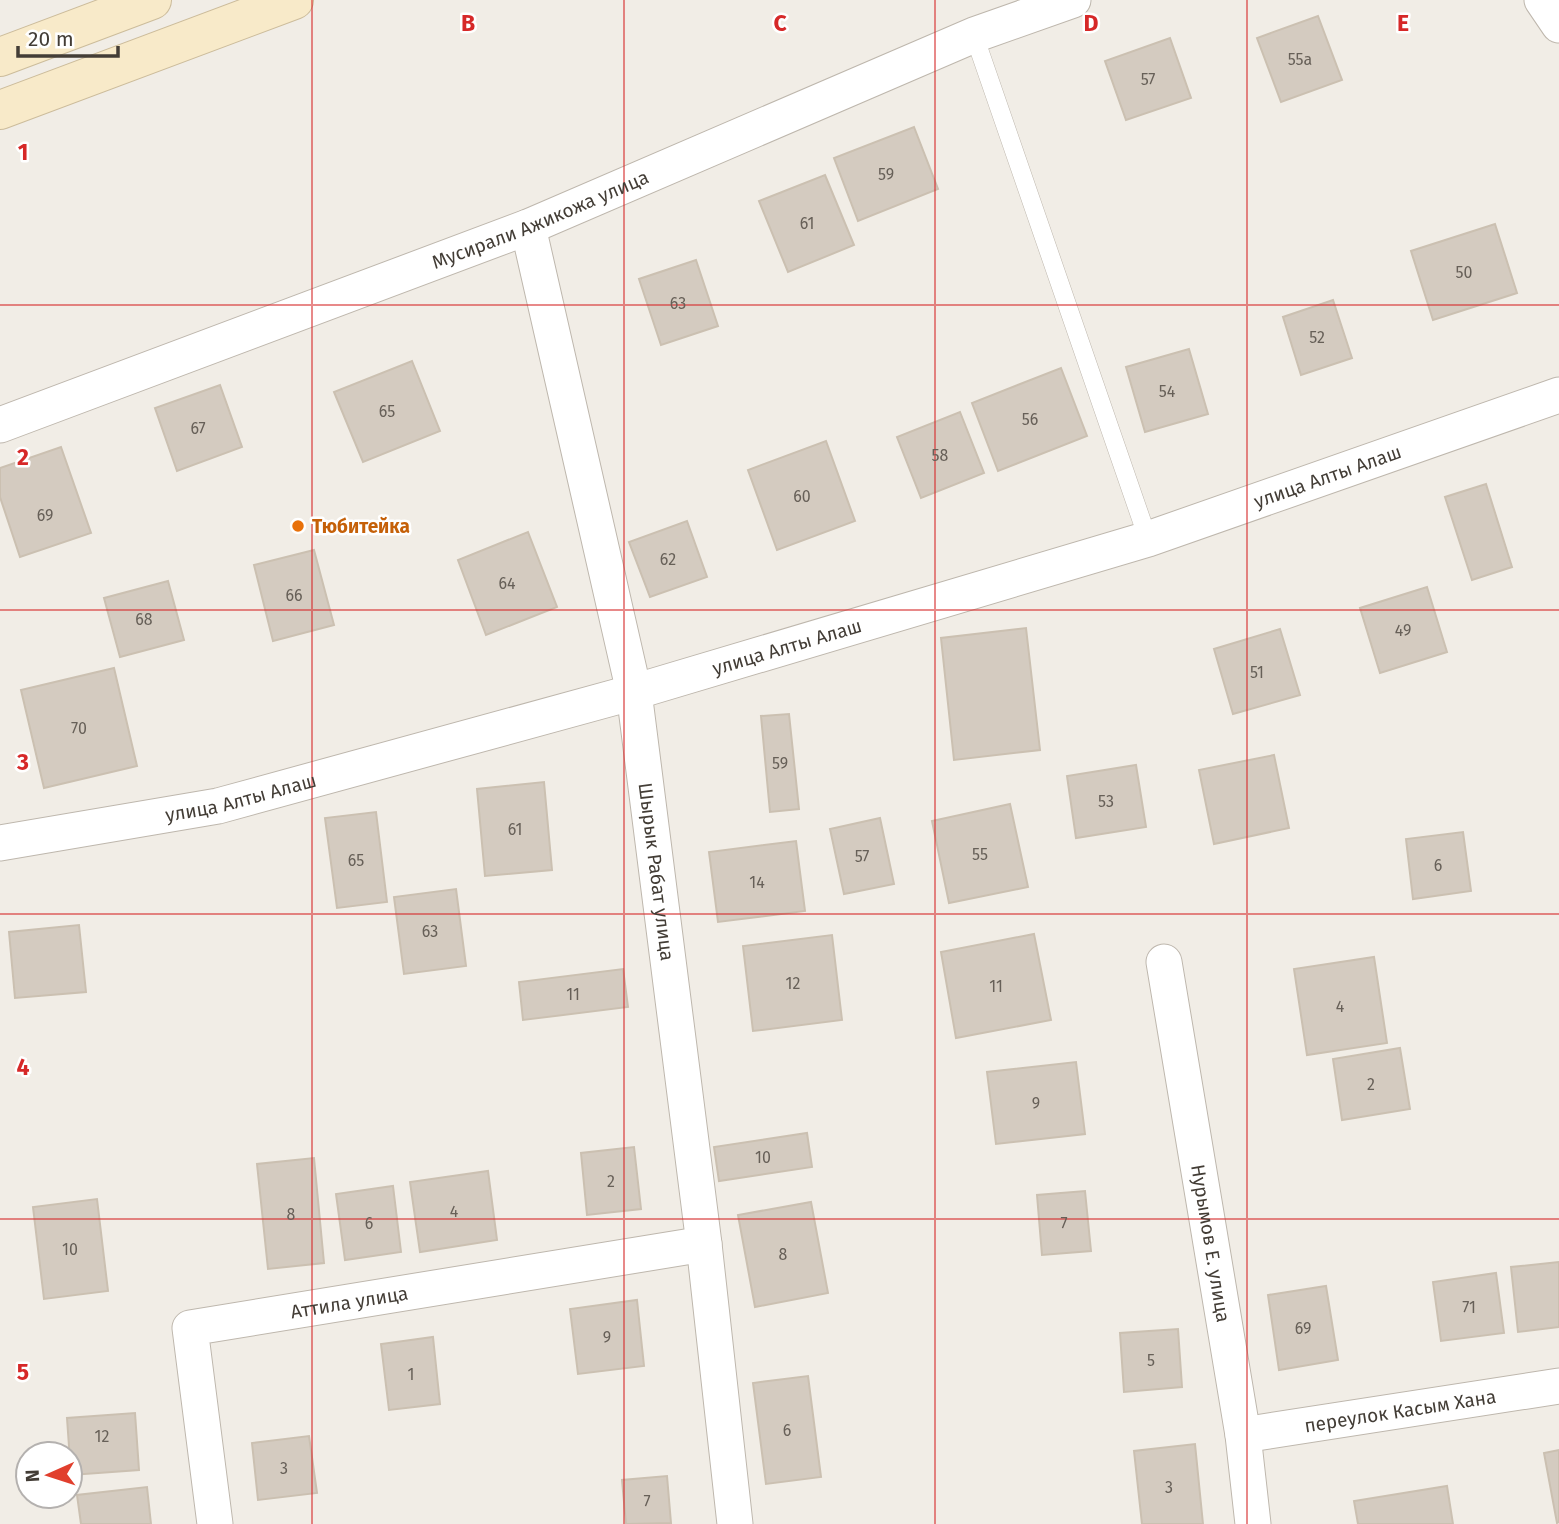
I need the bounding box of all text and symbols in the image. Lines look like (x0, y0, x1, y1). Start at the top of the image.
text: B (461, 9, 475, 37)
text: C (773, 9, 787, 37)
text: D (1084, 9, 1099, 37)
text: E (1397, 9, 1409, 37)
scale bar (18, 14, 117, 58)
text: 20 m (28, 26, 74, 52)
house number: 55а (1288, 50, 1312, 69)
house number: 57 (1141, 70, 1155, 89)
text: 1 (18, 138, 28, 166)
street label: Мусирали Ажикожа улица (429, 165, 652, 274)
house number: 59 (878, 165, 894, 184)
house number: 61 (800, 214, 814, 233)
house number: 50 (1456, 263, 1473, 282)
house number: 63 (670, 294, 686, 313)
house number: 52 (1309, 328, 1325, 347)
house number: 54 (1159, 382, 1176, 401)
house number: 65 (379, 402, 395, 421)
house number: 56 (1022, 410, 1038, 429)
house number: 67 (190, 419, 206, 438)
street label: улица Алты Алаш (1251, 440, 1405, 513)
text: 2 (17, 443, 29, 471)
house number: 58 (932, 446, 949, 465)
house number: 60 (793, 487, 811, 506)
house number: 69 (37, 506, 53, 525)
place label: Тюбитейка (312, 515, 410, 538)
marker: Тюбитейка (290, 518, 306, 534)
house number: 62 (660, 550, 676, 569)
house number: 64 (498, 574, 516, 593)
house number: 66 (285, 586, 303, 605)
house number: 68 (135, 610, 153, 629)
street label: улица Алты Алаш (710, 614, 864, 680)
house number: 49 (1395, 621, 1411, 640)
house number: 51 (1250, 663, 1264, 682)
house number: 70 (71, 719, 87, 738)
text: 3 (16, 748, 29, 776)
house number: 59 (772, 754, 788, 773)
street label: улица Алты Алаш (163, 769, 319, 827)
street label: Шырык Рабат улица (634, 781, 679, 962)
house number: 53 (1098, 792, 1114, 811)
house number: 61 (508, 820, 522, 839)
house number: 55 (972, 845, 988, 864)
house number: 57 (855, 847, 869, 866)
house number: 65 (348, 851, 364, 870)
house number: 6 (1434, 856, 1442, 875)
house number: 14 (749, 873, 765, 892)
house number: 63 (422, 922, 438, 941)
house number: 12 (786, 974, 800, 993)
house number: 11 (989, 977, 1003, 996)
house number: 11 (566, 985, 580, 1004)
house number: 4 (1336, 997, 1345, 1016)
text: 4 (17, 1053, 30, 1081)
house number: 2 (1367, 1075, 1375, 1094)
house number: 9 (1032, 1094, 1040, 1113)
house number: 10 (755, 1148, 771, 1167)
street label: Нурымов Е. улица (1186, 1162, 1235, 1324)
house number: 2 (607, 1172, 615, 1191)
house number: 4 (450, 1202, 459, 1221)
house number: 8 (287, 1205, 296, 1224)
house number: 6 (365, 1214, 373, 1233)
house number: 7 (1060, 1214, 1068, 1233)
house number: 10 (62, 1240, 78, 1259)
house number: 8 (779, 1245, 788, 1264)
street label: Аттила улица (289, 1282, 410, 1323)
house number: 71 (1462, 1298, 1476, 1317)
house number: 69 (1295, 1319, 1311, 1338)
house number: 9 (603, 1328, 611, 1347)
house number: 5 (1147, 1351, 1155, 1370)
text: 5 (17, 1358, 29, 1386)
house number: 1 (408, 1365, 414, 1384)
street label: переулок Касым Хана (1303, 1385, 1498, 1437)
house number: 6 (783, 1421, 791, 1440)
house number: 12 (95, 1427, 109, 1446)
north arrow (14, 1440, 84, 1510)
house number: 3 (280, 1459, 288, 1478)
text: N (21, 1469, 44, 1483)
house number: 3 (1165, 1478, 1173, 1497)
house number: 7 (643, 1492, 651, 1511)

